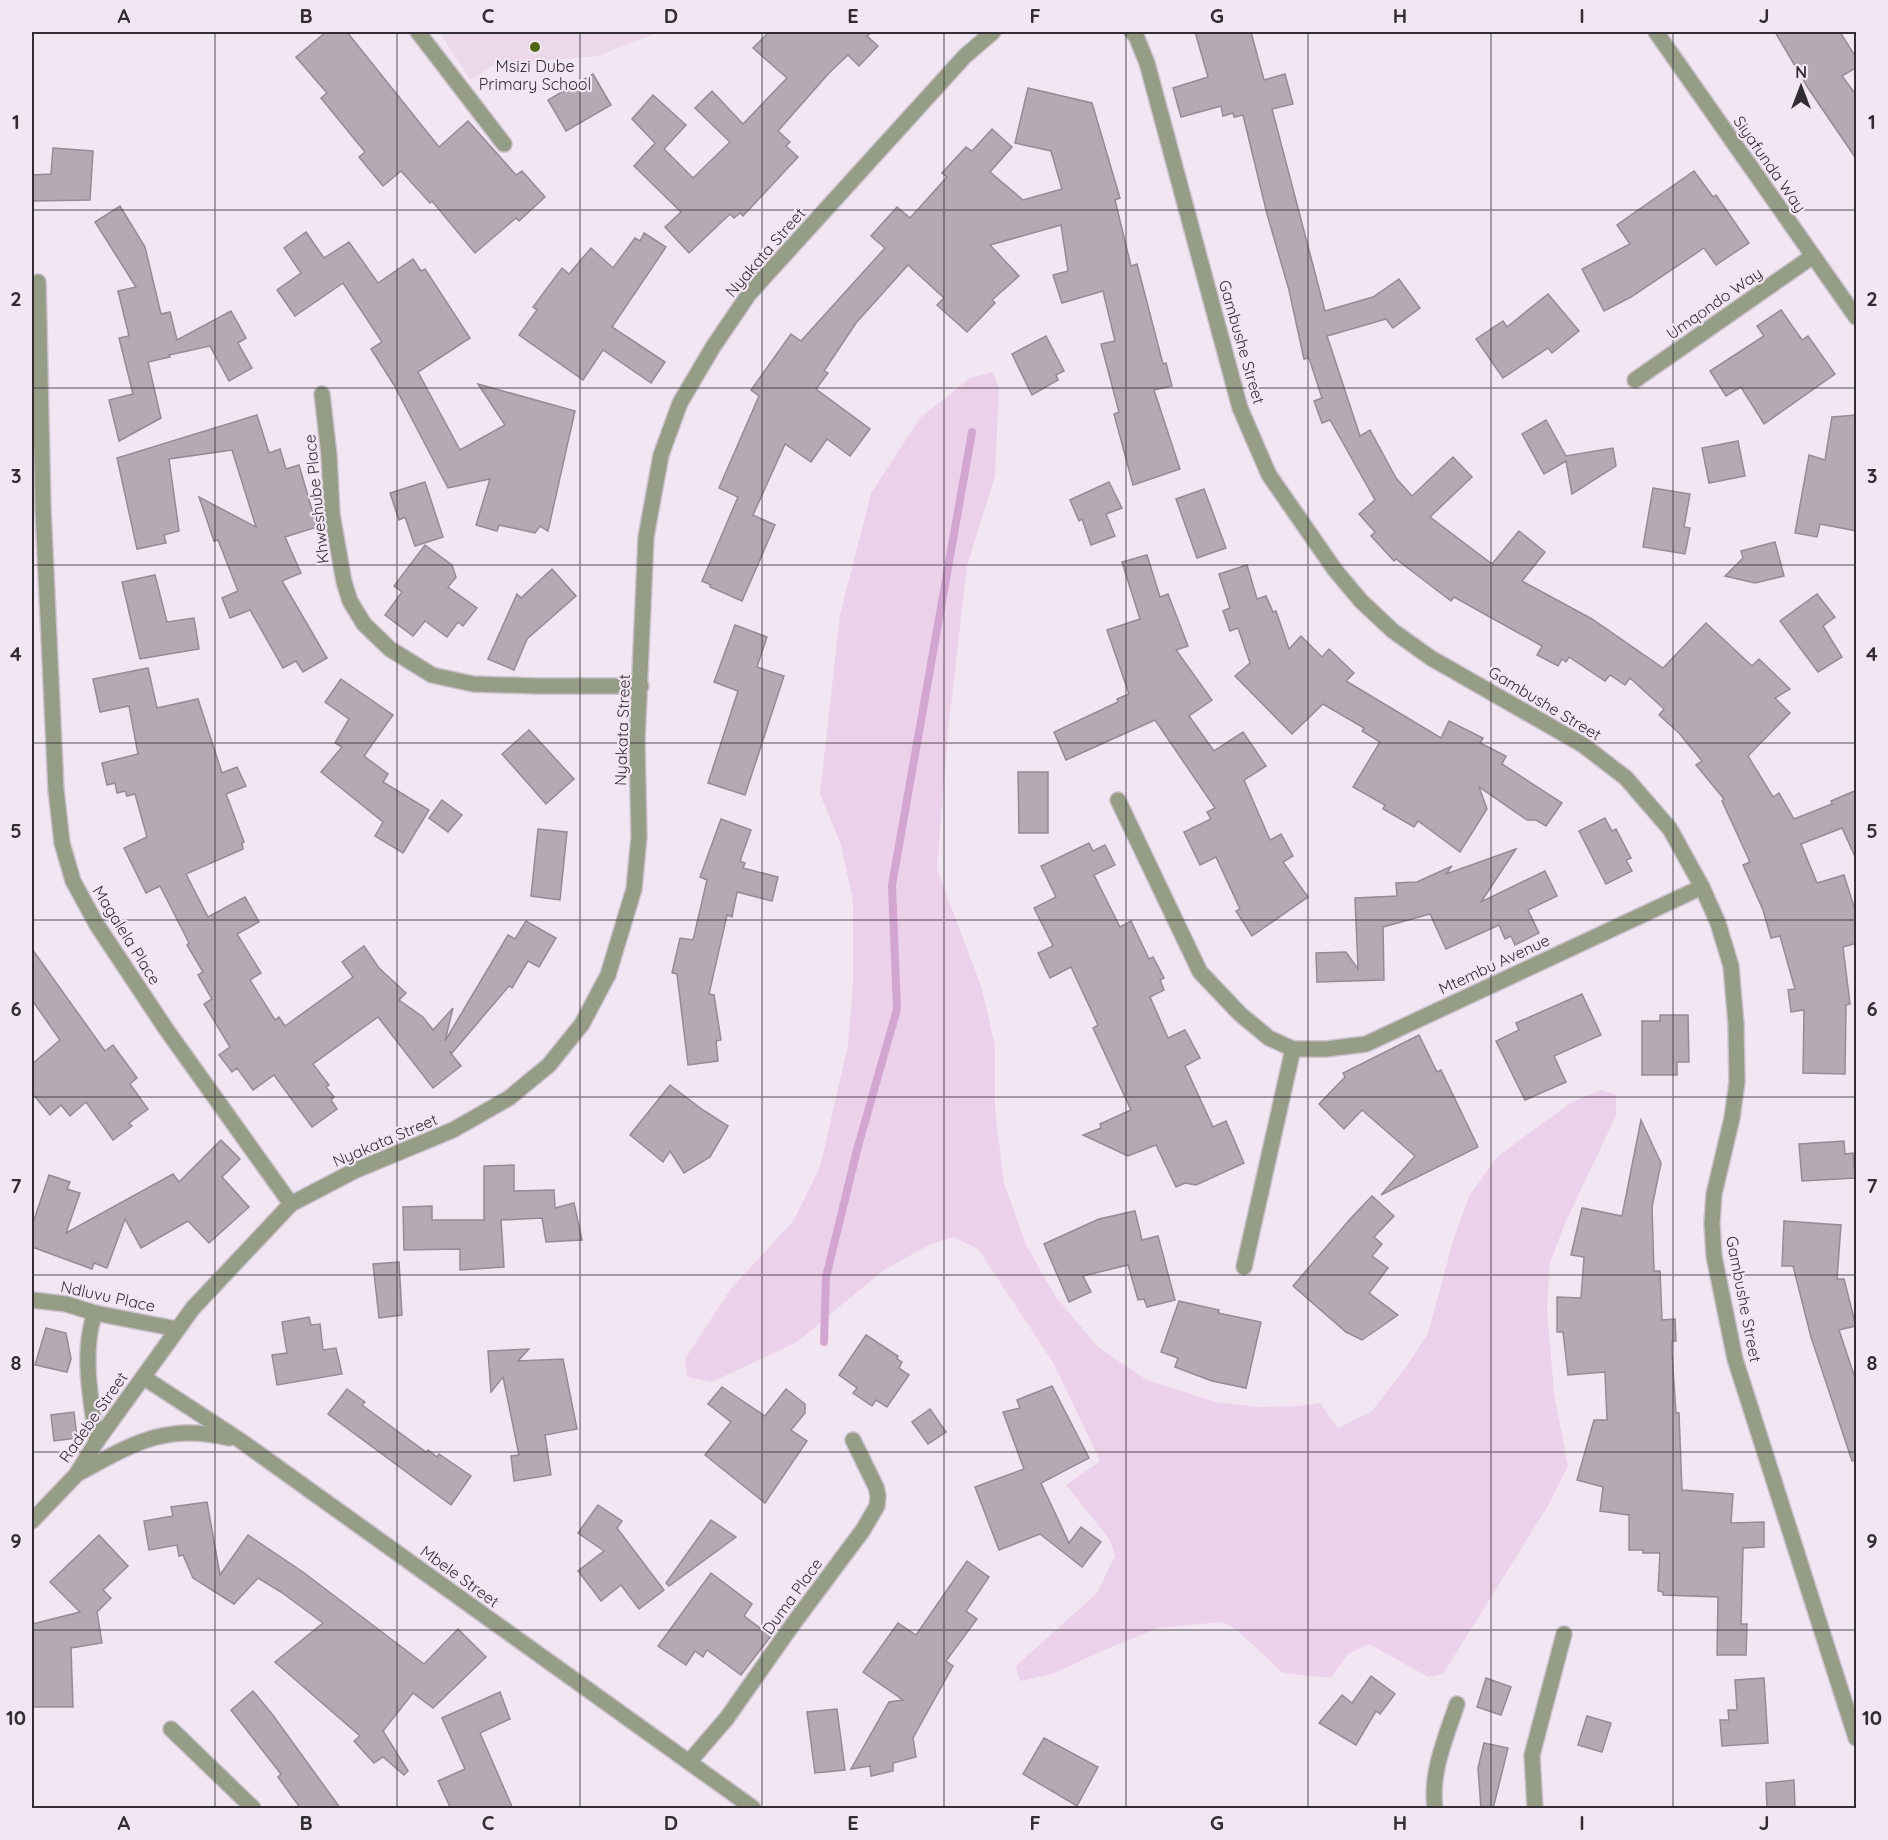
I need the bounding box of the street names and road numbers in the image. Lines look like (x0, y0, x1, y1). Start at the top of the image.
street label: Siyafunda Way (1729, 112, 1811, 216)
street label: Nyakata Street (721, 203, 809, 301)
street label: Umqondo Way (1662, 263, 1766, 343)
street label: Gambushe Street (1215, 278, 1269, 406)
street label: Khweshube Place (299, 433, 333, 565)
street label: Gambushe Street (1485, 661, 1605, 745)
street label: Nyakata Street (610, 674, 634, 786)
street label: Magalela Place (89, 882, 165, 988)
street label: Mtembu Avenue (1435, 930, 1553, 998)
street label: Nyakata Street (330, 1109, 440, 1171)
street label: Gambushe Street (1722, 1234, 1766, 1364)
street label: Ndluvu Place (59, 1276, 157, 1316)
street label: Radebe Street (54, 1368, 132, 1466)
street label: Mbele Street (417, 1541, 503, 1611)
street label: Duma Place (758, 1554, 826, 1638)

